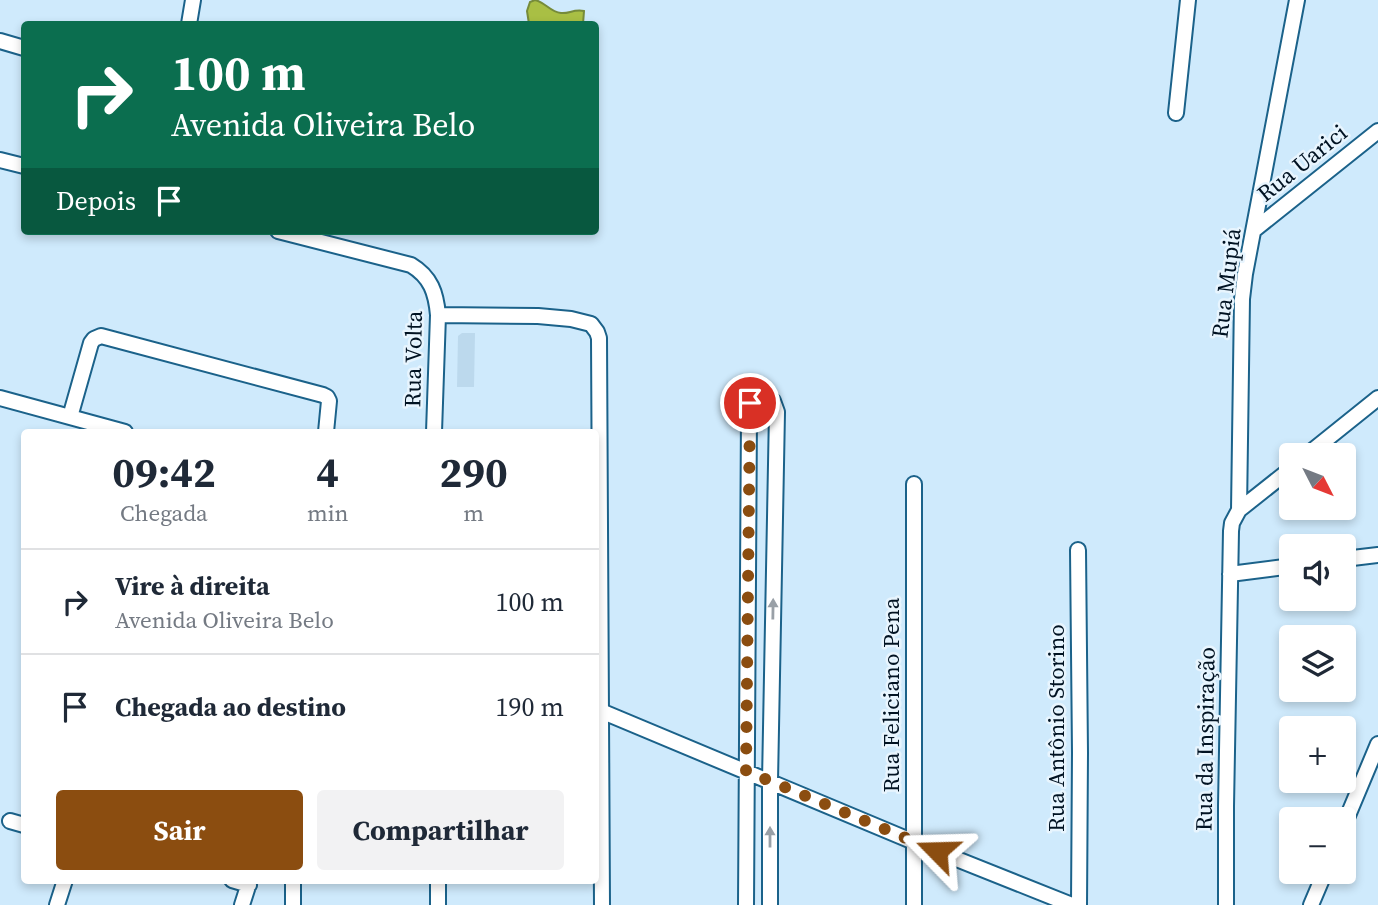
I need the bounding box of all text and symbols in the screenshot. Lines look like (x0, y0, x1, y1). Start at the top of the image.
text: 100 m (171, 39, 306, 106)
icon: right (56, 49, 147, 140)
text: Avenida Oliveira Belo (171, 103, 475, 147)
street label: Rua Uarici (1250, 117, 1354, 209)
icon: arrive (150, 182, 188, 220)
text: Depois (56, 183, 136, 219)
street label: Rua Mupiá (1203, 226, 1249, 340)
street label: Rua Volta (396, 310, 430, 408)
pin (720, 373, 780, 433)
icon: arrive (731, 384, 769, 422)
text: 09:42 (112, 443, 216, 501)
text: 4 (316, 443, 339, 501)
text: 290 (440, 443, 508, 501)
north arrow (1279, 443, 1356, 520)
map controls (1279, 443, 1356, 884)
text: Chegada (120, 497, 208, 529)
text: min (307, 497, 348, 529)
text: m (463, 497, 484, 529)
button: sound (1279, 534, 1356, 611)
text: Vire à direita (115, 568, 270, 604)
icon: right (56, 583, 94, 621)
text: 100 m (496, 584, 564, 620)
street label: Rua Feliciano Pena (875, 597, 907, 792)
one-way arrow (767, 598, 779, 620)
text: Avenida Oliveira Belo (115, 604, 334, 636)
street label: Rua Antônio Storino (1040, 624, 1072, 832)
button: layers (1279, 625, 1356, 702)
street label: Rua da Inspiração (1187, 647, 1223, 831)
icon: arrive (56, 688, 94, 726)
text: Chegada ao destino (115, 689, 346, 725)
text: 190 m (496, 689, 564, 725)
button: + (1279, 716, 1356, 793)
button: Sair (56, 790, 303, 870)
button: Compartilhar (317, 790, 564, 870)
button: − (1279, 807, 1356, 884)
position arrow (900, 814, 974, 888)
one-way arrow (764, 826, 776, 848)

